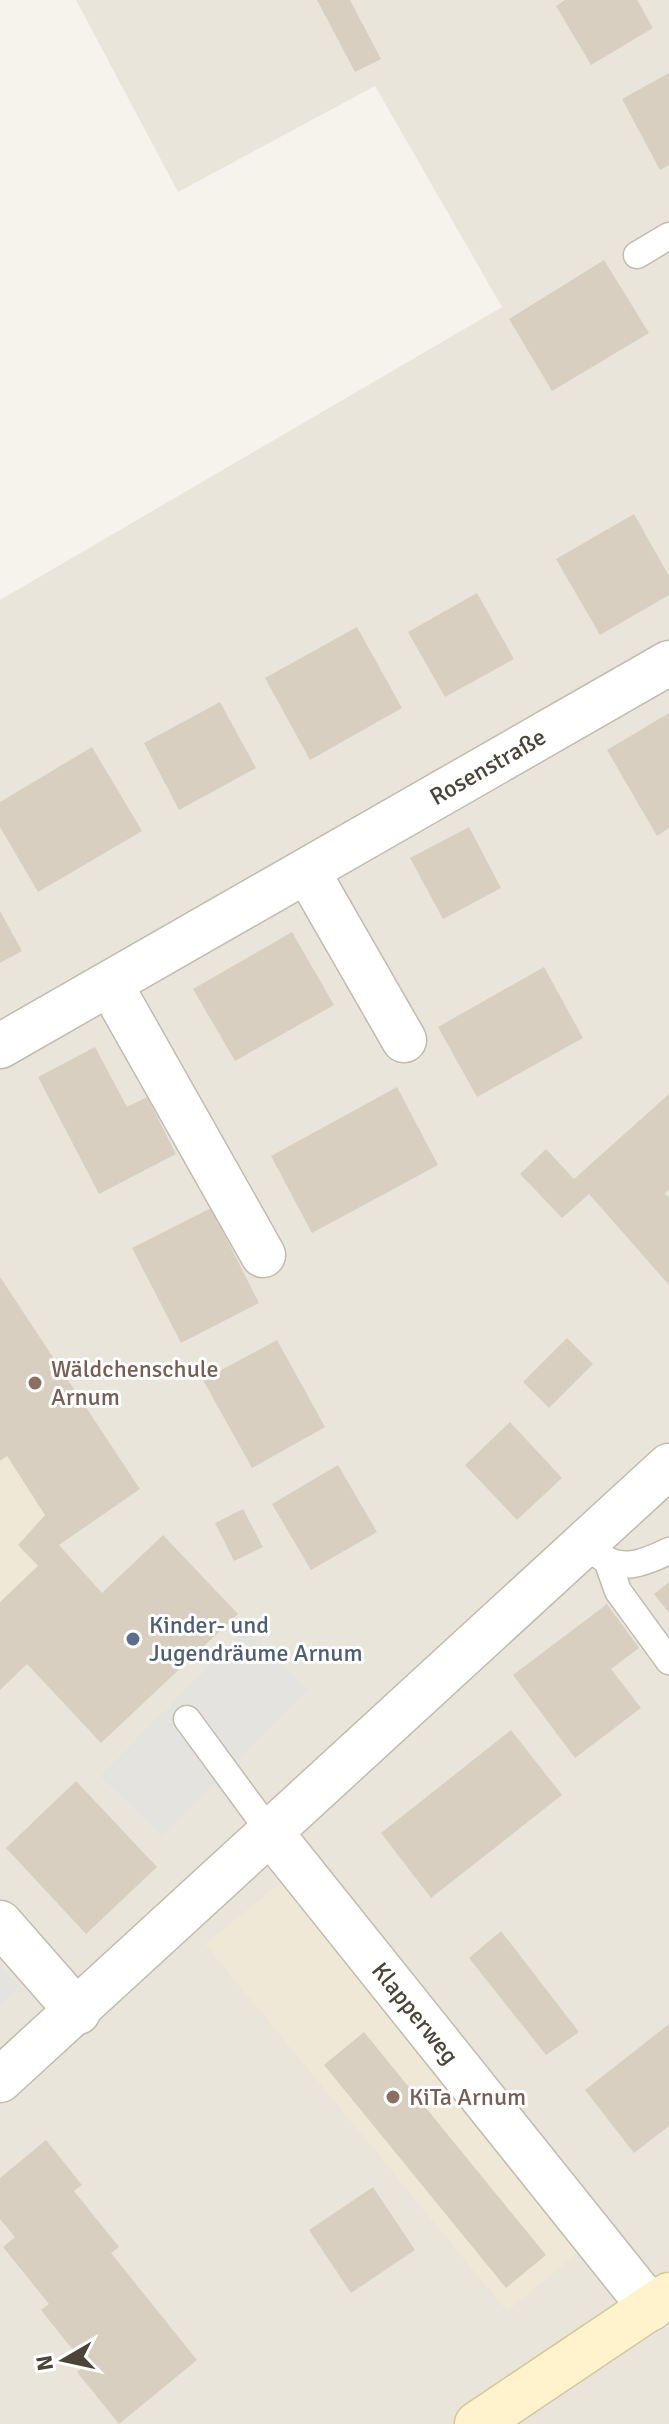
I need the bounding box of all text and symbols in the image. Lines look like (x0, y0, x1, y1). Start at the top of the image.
street label: Rosenstraße (424, 722, 551, 812)
place label: Wäldchenschule Arnum (51, 1354, 219, 1412)
marker: Wäldchenschule Arnum (26, 1374, 44, 1392)
place label: Kinder- und Jugendräume Arnum (149, 1610, 363, 1668)
marker: Kinder- und Jugendräume Arnum (124, 1630, 142, 1648)
street label: Klapperweg (365, 1956, 465, 2070)
place label: KiTa Arnum (409, 2082, 526, 2112)
marker: KiTa Arnum (384, 2088, 402, 2106)
north arrow (24, 2320, 104, 2400)
text: N (30, 2353, 59, 2373)

